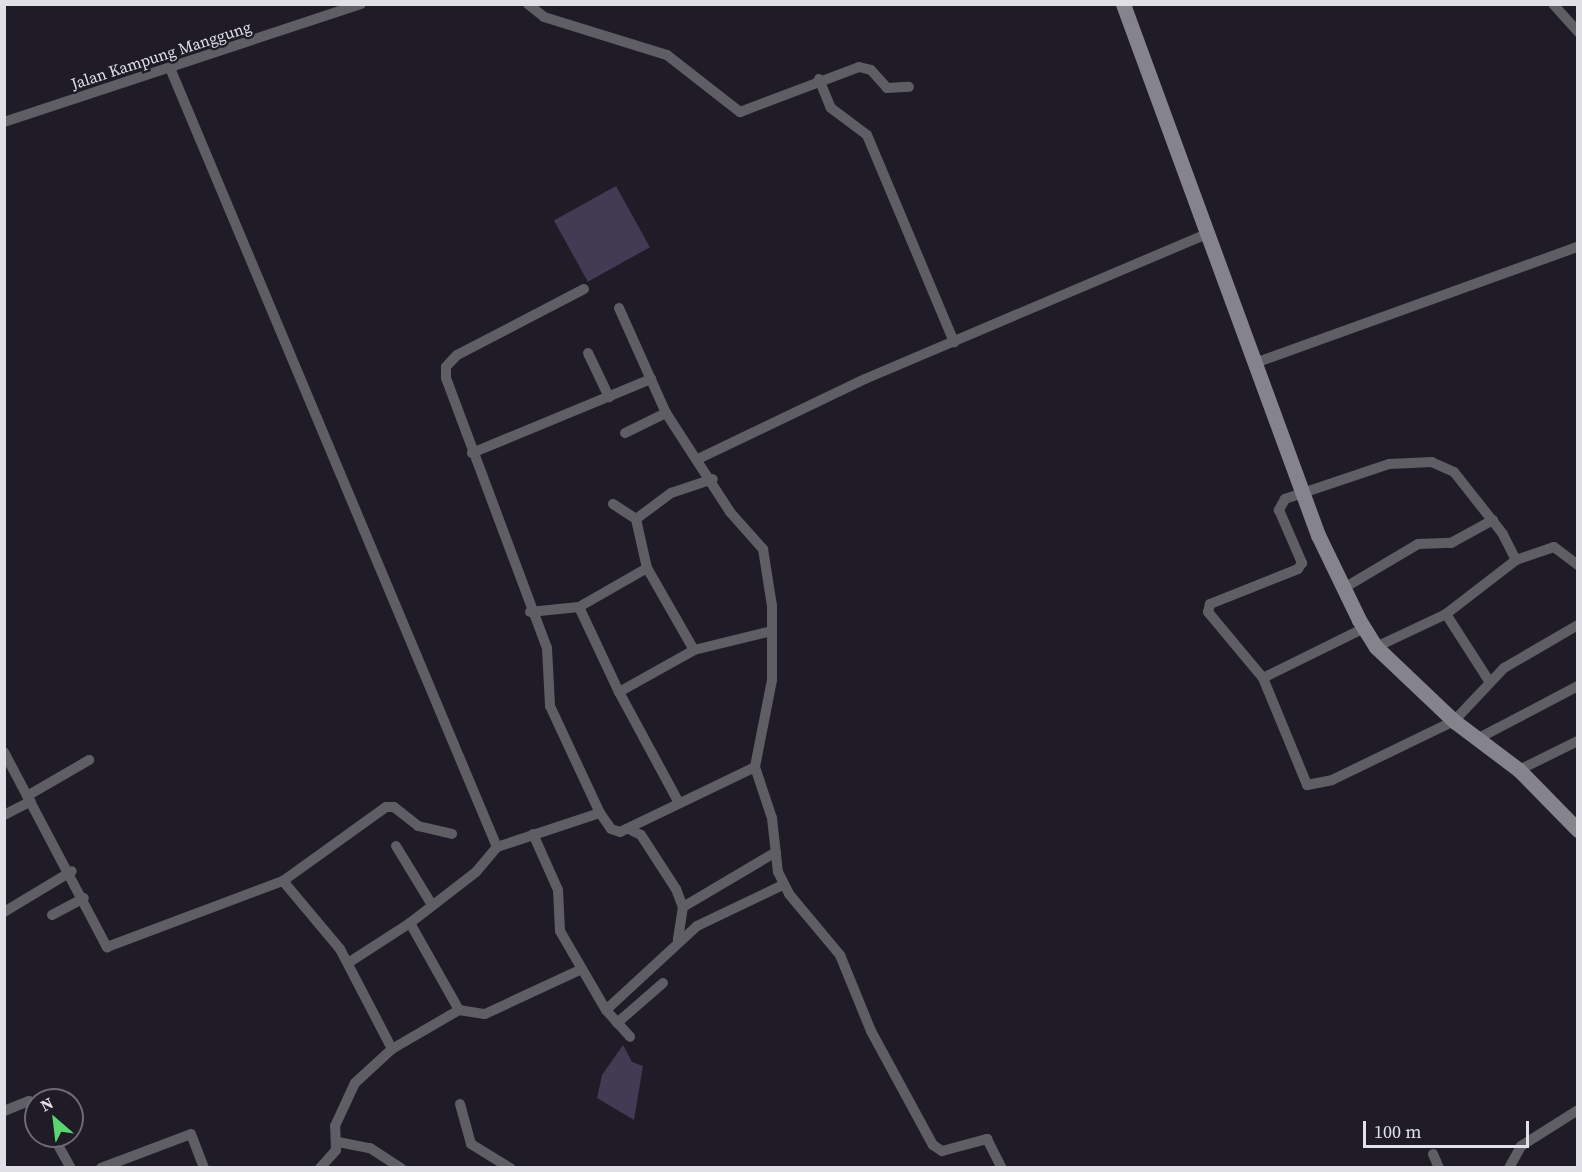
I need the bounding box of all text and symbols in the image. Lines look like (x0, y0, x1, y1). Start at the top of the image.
street label: Jalan Kampung Manggung (68, 17, 254, 93)
north arrow (24, 1088, 84, 1148)
text: N (36, 1091, 57, 1116)
scale bar (1366, 1109, 1532, 1147)
text: 100 m (1374, 1119, 1421, 1144)

